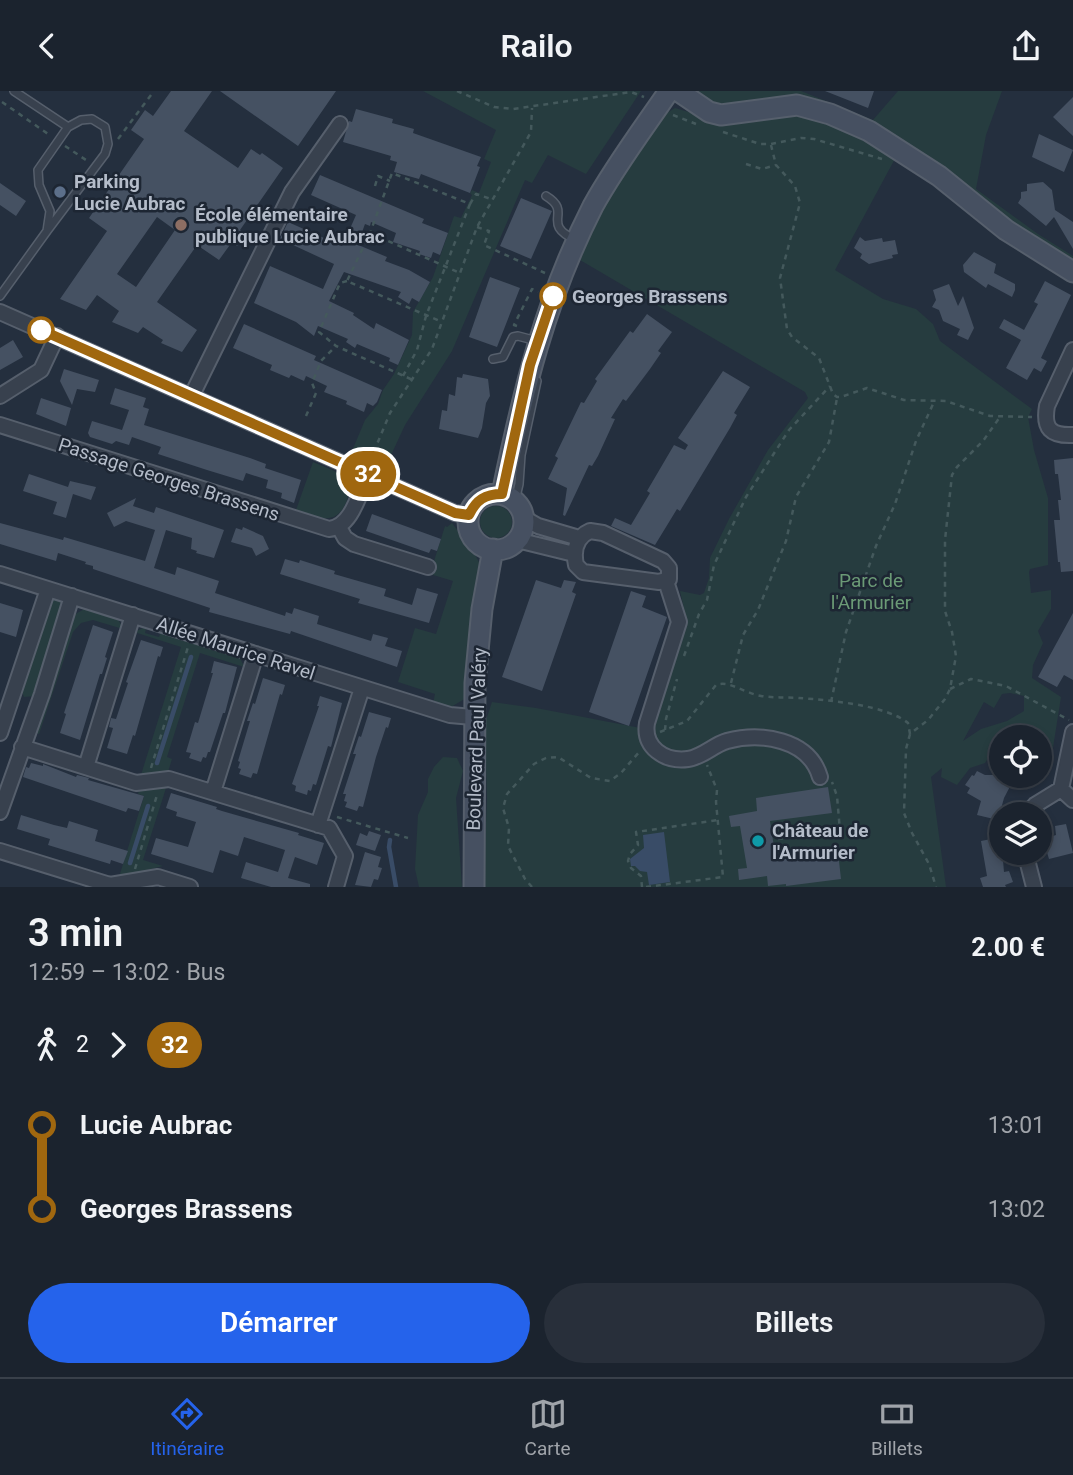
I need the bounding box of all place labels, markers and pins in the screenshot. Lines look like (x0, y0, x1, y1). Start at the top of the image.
place label: Parking Lucie Aubrac (74, 170, 185, 215)
marker: Parking Lucie Aubrac (52, 184, 68, 200)
place label: École élémentaire publique Lucie Aubrac (195, 203, 385, 248)
marker: École élémentaire publique Lucie Aubrac (173, 217, 189, 233)
marker: Georges Brassens (540, 283, 566, 309)
place label: Georges Brassens (572, 285, 728, 308)
unlabelled marker (28, 317, 54, 343)
place label: Château de l'Armurier (772, 819, 868, 864)
marker: Château de l'Armurier (750, 833, 766, 849)

